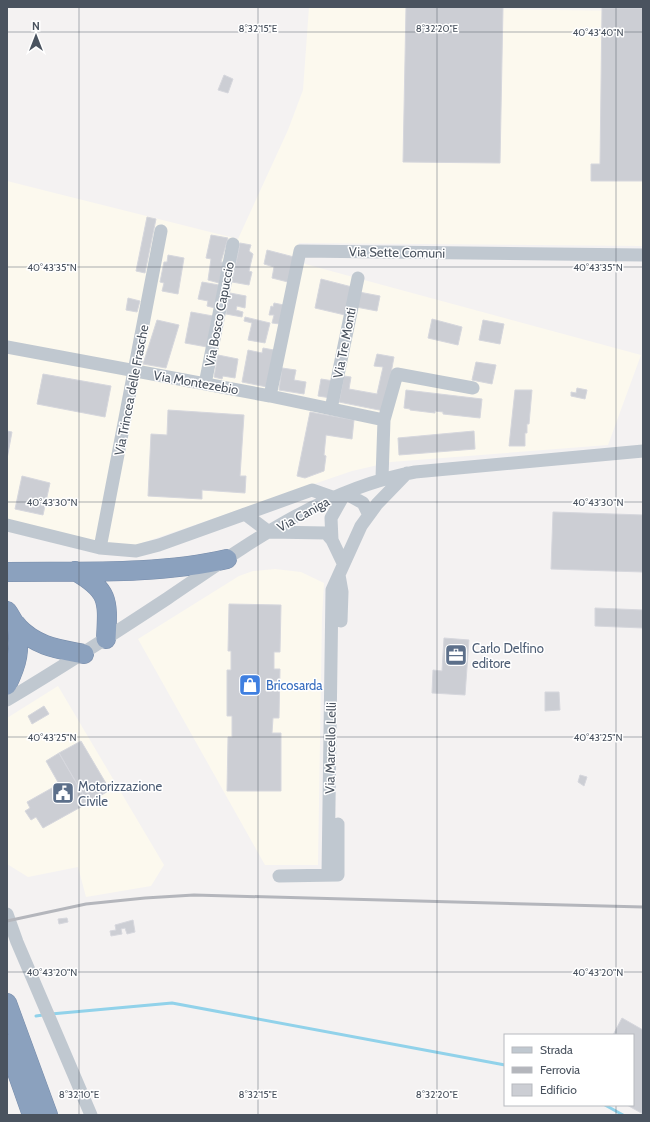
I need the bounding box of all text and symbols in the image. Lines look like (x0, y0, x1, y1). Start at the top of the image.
north arrow (16, 16, 56, 56)
text: N (32, 19, 40, 33)
text: 8°32'15"E (239, 22, 278, 35)
text: 8°32'20"E (416, 22, 459, 35)
text: 40°43'40"N (572, 26, 624, 39)
street label: Via Sette Comuni (349, 243, 445, 261)
street label: Via Bosco Capuccio (201, 260, 237, 368)
text: 40°43'35"N (27, 261, 77, 274)
text: 40°43'35"N (573, 261, 623, 274)
street label: Via Tre Monti (329, 306, 359, 380)
street label: Via Trincea delle Frasche (110, 323, 152, 457)
street label: Via Montezebio (152, 367, 240, 397)
street label: Via Caniga (274, 493, 333, 535)
text: 40°43'30"N (27, 496, 77, 509)
text: 40°43'30"N (573, 496, 623, 509)
place label: Carlo Delfino editore (472, 640, 544, 671)
office icon: Carlo Delfino editore (443, 642, 469, 668)
shop icon: Bricosarda (237, 672, 263, 698)
place label: Bricosarda (266, 677, 323, 693)
street label: Via Marcello Lelli (321, 702, 339, 794)
text: 40°43'25"N (27, 731, 77, 744)
text: 40°43'25"N (573, 731, 623, 744)
place label: Motorizzazione Civile (78, 778, 163, 809)
public building icon: Motorizzazione Civile (50, 780, 76, 806)
text: 40°43'20"N (27, 966, 77, 979)
text: 40°43'20"N (573, 966, 623, 979)
legend (504, 1034, 634, 1106)
text: Strada (540, 1042, 573, 1057)
text: Ferrovia (540, 1062, 580, 1077)
text: Edificio (540, 1082, 577, 1097)
text: 8°32'10"E (59, 1088, 100, 1101)
text: 8°32'15"E (239, 1088, 278, 1101)
text: 8°32'20"E (416, 1088, 459, 1101)

